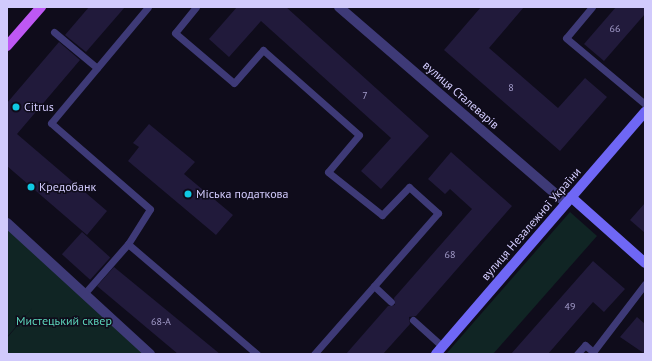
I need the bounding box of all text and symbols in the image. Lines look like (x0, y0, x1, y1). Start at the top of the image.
house number: 66 (610, 23, 620, 35)
street label: вулиця Сталеварів (420, 58, 502, 132)
house number: 8 (508, 82, 514, 94)
house number: 7 (362, 90, 368, 102)
place label: Citrus (24, 100, 54, 114)
marker: Citrus (11, 102, 21, 112)
street label: вулиця Незалежної України (478, 165, 584, 283)
place label: Кредобанк (39, 180, 96, 194)
marker: Кредобанк (26, 182, 36, 192)
place label: Міська податкова (196, 187, 289, 201)
marker: Міська податкова (183, 189, 193, 199)
house number: 68 (445, 249, 455, 261)
house number: 49 (565, 301, 575, 313)
park label: Мистецький сквер (16, 314, 112, 328)
house number: 68-А (151, 316, 171, 328)

